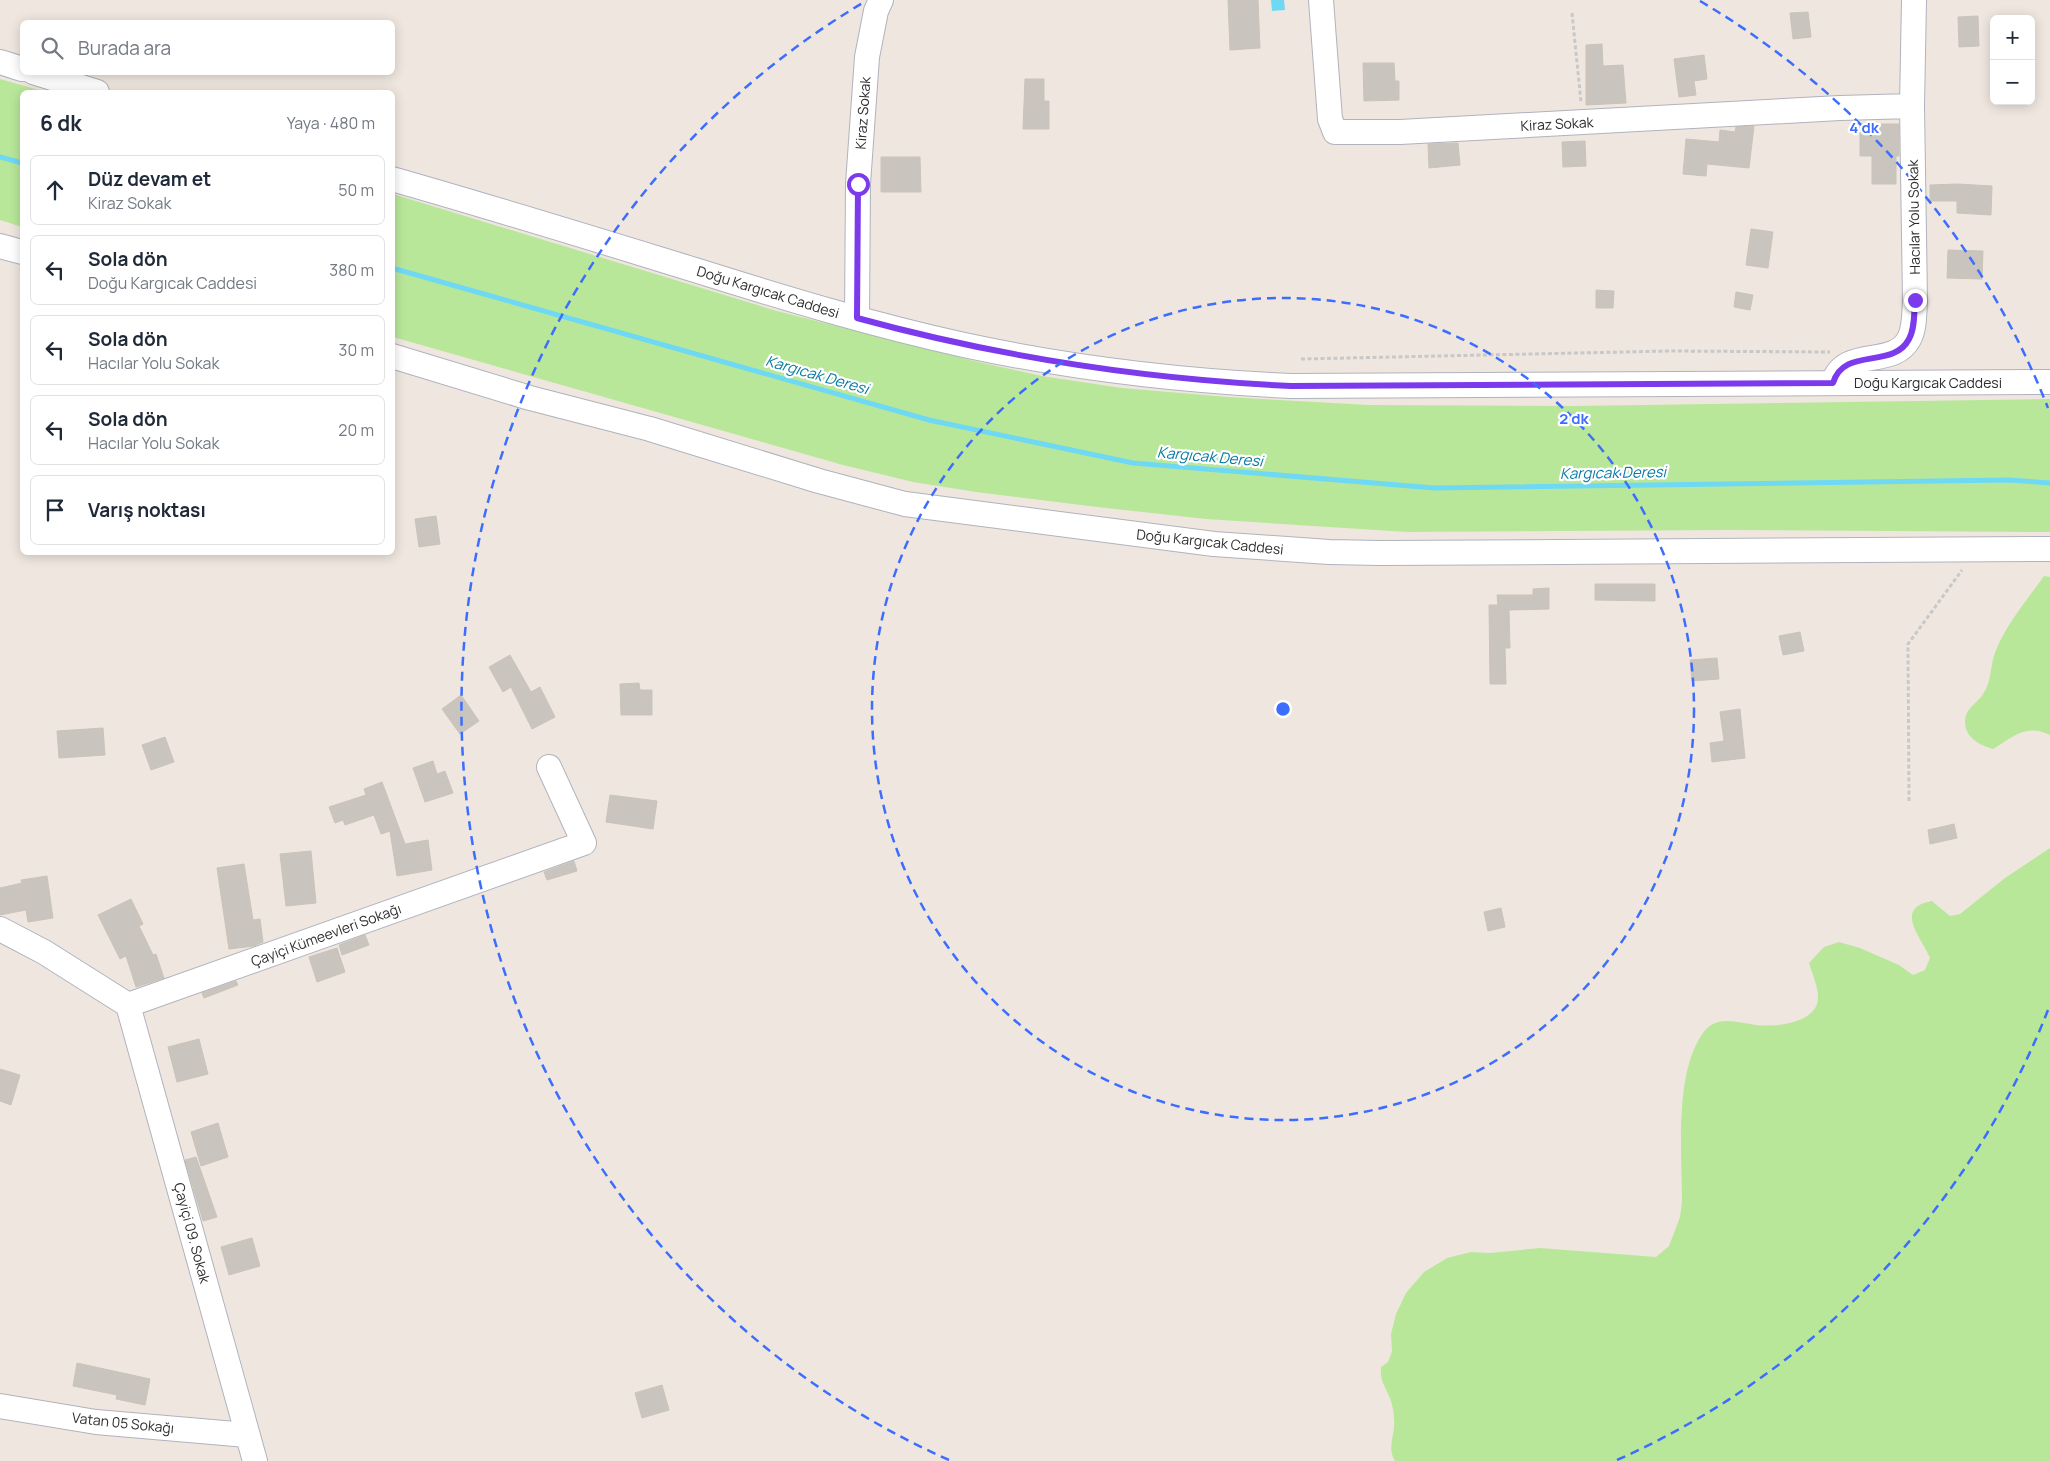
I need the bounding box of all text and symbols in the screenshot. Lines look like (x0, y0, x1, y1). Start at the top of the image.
map controls (1990, 15, 2035, 105)
button: + (1990, 15, 2035, 60)
search box (20, 20, 395, 75)
icon: search (38, 34, 66, 62)
text: Burada ara (78, 35, 171, 61)
button: − (1990, 60, 2035, 105)
street label: Kiraz Sokak (850, 75, 875, 150)
text: 6 dk (40, 109, 82, 137)
text: Yaya · 480 m (287, 112, 375, 134)
street label: Kiraz Sokak (1520, 112, 1595, 135)
text: 4 dk (1849, 117, 1880, 138)
street label: Hacılar Yolu Sokak (1903, 158, 1924, 275)
text: Düz devam et (88, 166, 211, 192)
route start (847, 173, 870, 196)
icon: ahead (41, 176, 69, 204)
text: 50 m (338, 179, 374, 201)
text: Kiraz Sokak (88, 192, 171, 214)
text: Sola dön (88, 246, 168, 272)
icon: left (41, 256, 69, 284)
text: 380 m (329, 259, 374, 281)
street label: Doğu Kargıcak Caddesi (695, 261, 842, 322)
text: Doğu Kargıcak Caddesi (88, 272, 257, 294)
route end (1904, 289, 1927, 312)
text: Sola dön (88, 326, 168, 352)
icon: left (41, 336, 69, 364)
text: 30 m (339, 339, 374, 361)
water label: Kargıcak Deresi (763, 350, 873, 400)
text: Hacılar Yolu Sokak (88, 352, 219, 374)
street label: Doğu Kargıcak Caddesi (1854, 373, 2002, 392)
text: Sola dön (88, 406, 168, 432)
text: 2 dk (1559, 408, 1590, 429)
icon: left (41, 416, 69, 444)
text: 20 m (338, 419, 374, 441)
text: Hacılar Yolu Sokak (88, 432, 219, 454)
water label: Kargıcak Deresi (1156, 441, 1266, 472)
water label: Kargıcak Deresi (1560, 461, 1669, 484)
icon: arrive (41, 496, 69, 524)
text: Varış noktası (88, 497, 206, 523)
street label: Doğu Kargıcak Caddesi (1136, 524, 1285, 559)
centre of rings (1274, 700, 1292, 718)
street label: Çayiçi Kümeevleri Sokağı (248, 898, 404, 971)
street label: Çayiçi 09. Sokak (170, 1180, 215, 1286)
street label: Vatan 05 Sokağı (71, 1408, 175, 1437)

